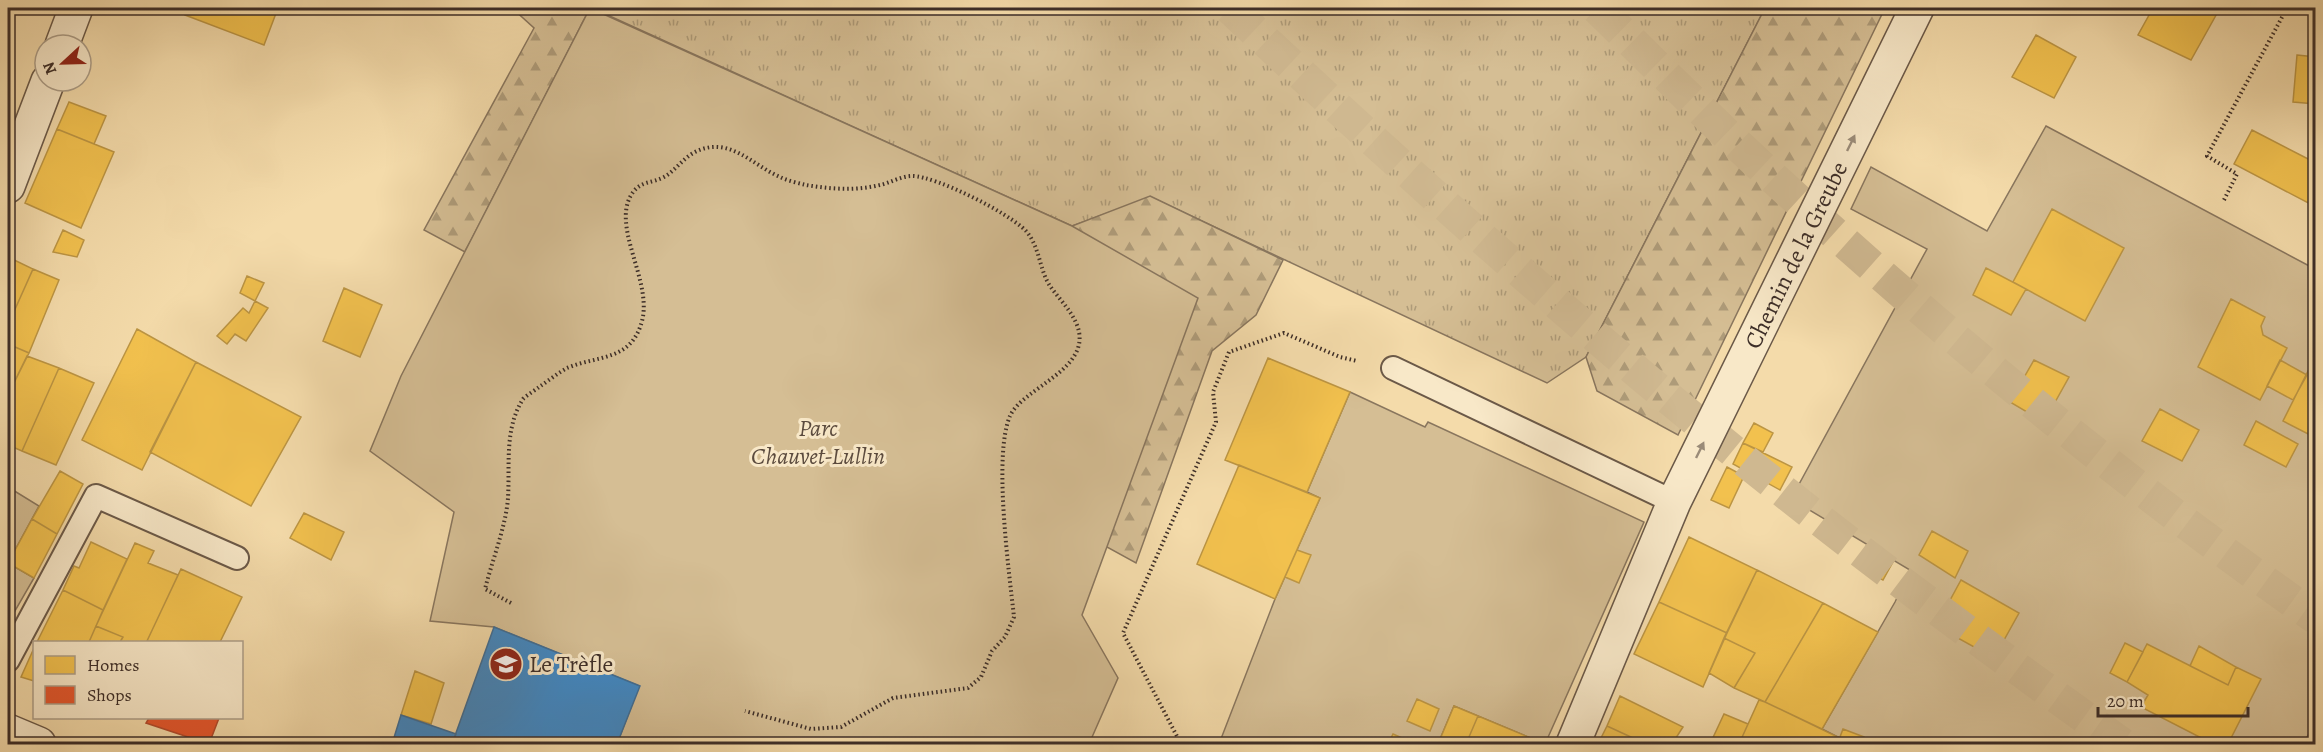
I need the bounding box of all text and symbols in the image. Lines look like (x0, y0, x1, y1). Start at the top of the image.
north arrow (33, 33, 93, 93)
text: N (38, 58, 62, 78)
one-way arrow (1846, 134, 1855, 151)
street label: Chemin de la Greube (1737, 156, 1855, 354)
park label: Parc Chauvet-Lullin (751, 412, 885, 472)
one-way arrow (1695, 441, 1705, 458)
legend (33, 641, 243, 719)
school or university icon: Le Trèfle (488, 646, 524, 682)
place label: Le Trèfle (529, 648, 613, 680)
text: Homes (87, 653, 139, 677)
scale bar (2098, 680, 2248, 718)
text: Shops (87, 683, 132, 707)
text: 20 m (2107, 689, 2144, 713)

